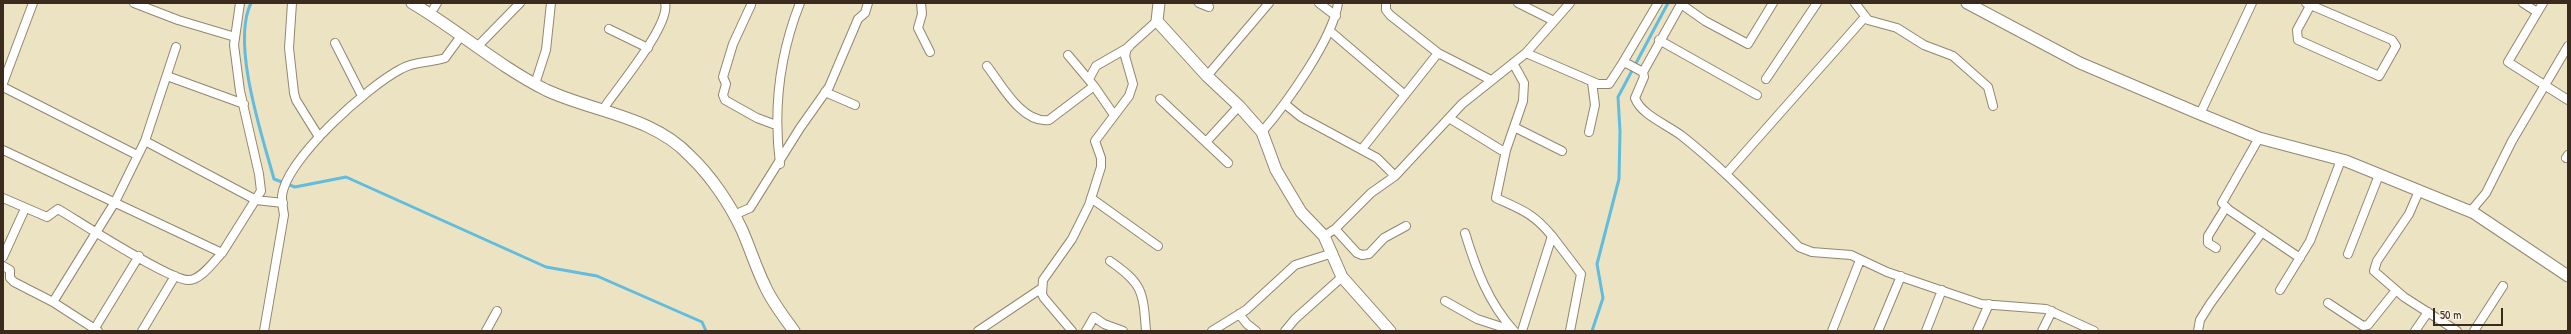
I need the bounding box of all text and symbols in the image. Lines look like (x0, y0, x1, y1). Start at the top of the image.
scale bar (2435, 300, 2505, 326)
text: 50 m (2440, 306, 2461, 323)

